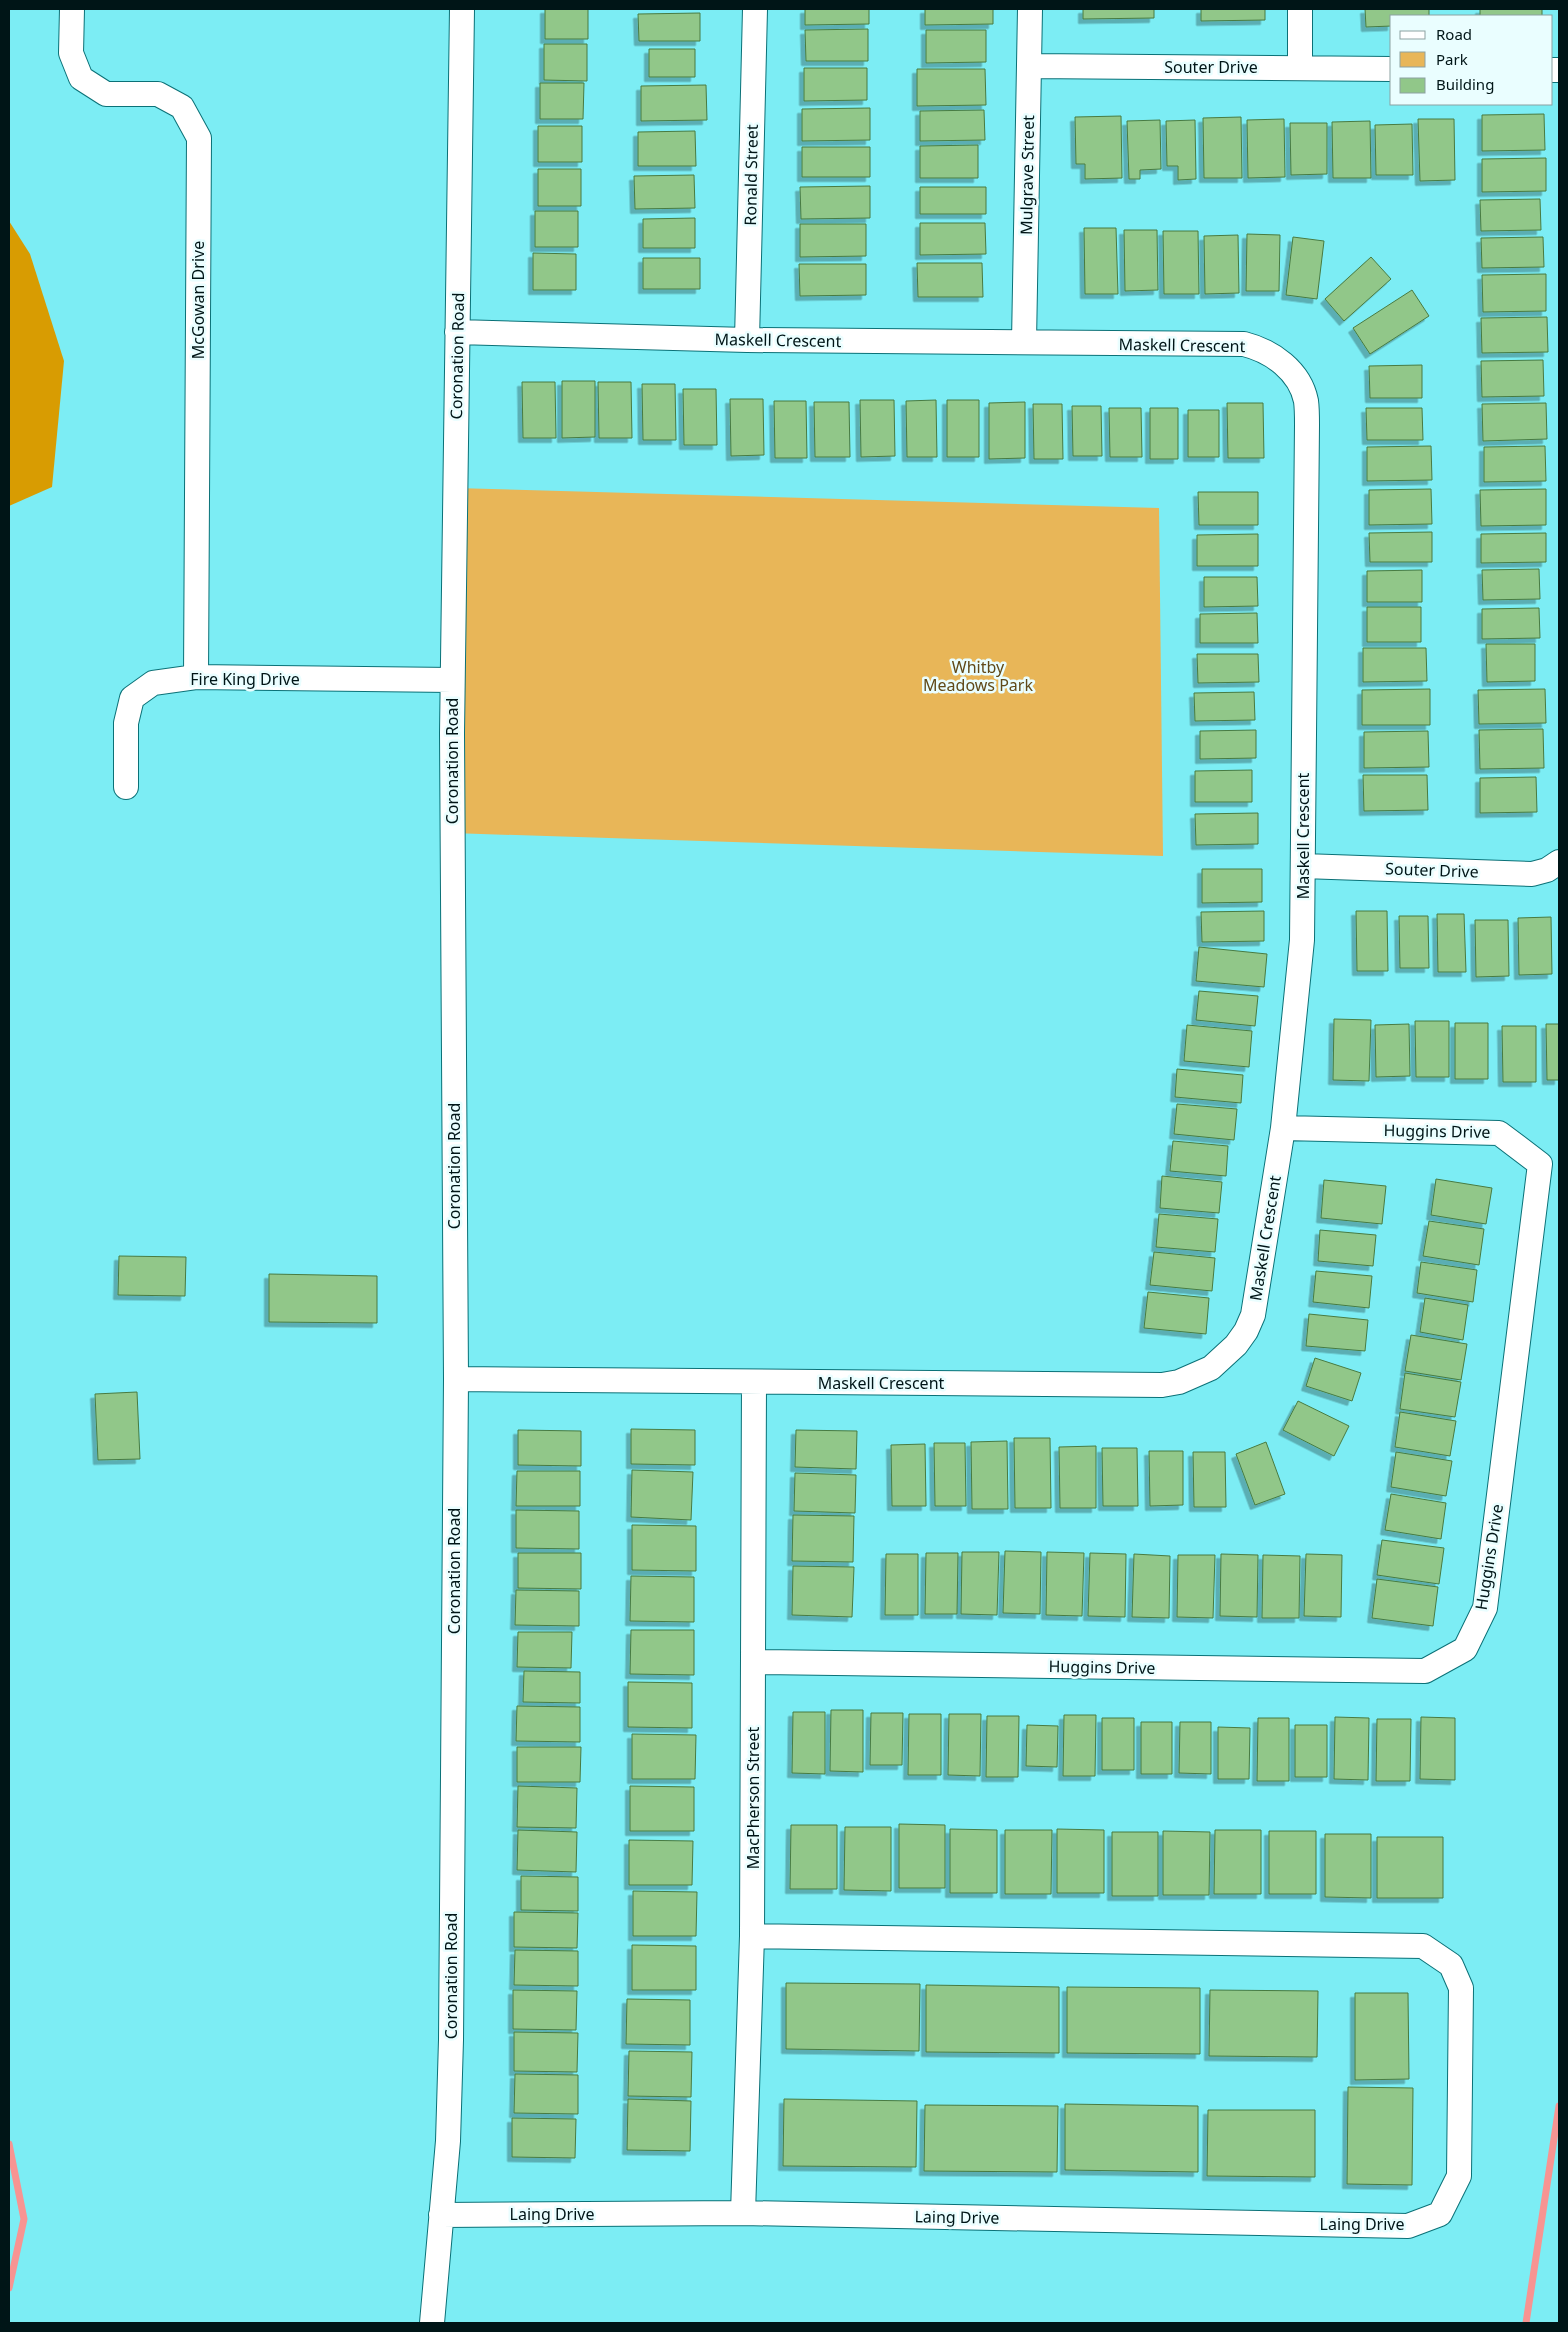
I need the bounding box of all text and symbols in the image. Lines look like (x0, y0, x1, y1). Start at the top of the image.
legend (1390, 15, 1553, 105)
text: Road (1436, 24, 1472, 44)
text: Park (1436, 49, 1468, 69)
street label: Souter Drive (1164, 56, 1258, 78)
text: Building (1436, 74, 1494, 94)
street label: Mulgrave Street (1015, 115, 1039, 235)
street label: Ronald Street (739, 124, 763, 226)
street label: McGowan Drive (187, 241, 209, 359)
street label: Coronation Road (445, 292, 469, 420)
street label: Maskell Crescent (715, 328, 842, 352)
street label: Maskell Crescent (1119, 333, 1246, 357)
park label: Whitby Meadows Park (923, 656, 1033, 696)
street label: Fire King Drive (190, 668, 300, 690)
street label: Coronation Road (441, 698, 463, 824)
street label: Maskell Crescent (1292, 772, 1314, 899)
street label: Souter Drive (1385, 857, 1479, 883)
street label: Coronation Road (443, 1103, 465, 1229)
street label: Huggins Drive (1383, 1119, 1491, 1143)
street label: Maskell Crescent (1244, 1174, 1286, 1302)
street label: Maskell Crescent (818, 1372, 945, 1394)
street label: Huggins Drive (1470, 1503, 1508, 1611)
street label: Coronation Road (443, 1508, 465, 1634)
street label: Huggins Drive (1048, 1655, 1156, 1679)
street label: MacPherson Street (742, 1727, 764, 1869)
street label: Coronation Road (440, 1913, 462, 2039)
street label: Laing Drive (510, 2203, 594, 2225)
street label: Laing Drive (914, 2205, 1000, 2229)
street label: Laing Drive (1320, 2213, 1404, 2235)

